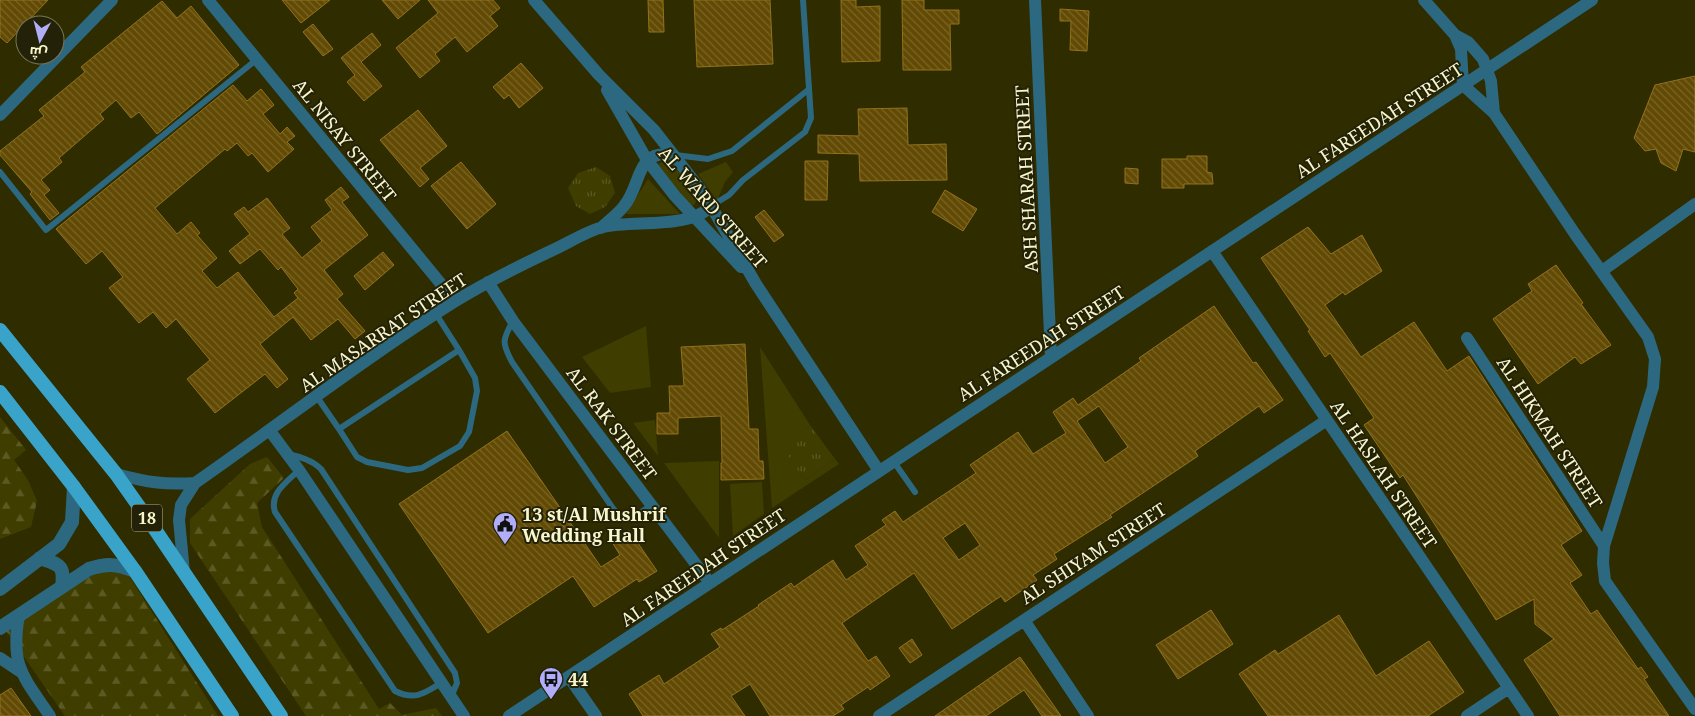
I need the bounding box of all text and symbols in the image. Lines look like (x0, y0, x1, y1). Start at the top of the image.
north arrow (15, 15, 65, 65)
text: ش (28, 43, 48, 64)
street label: AL FAREEDAH STREET (1291, 57, 1467, 183)
street label: AL NISAY STREET (288, 74, 402, 206)
street label: ASH SHARAH STREET (1009, 85, 1043, 273)
street label: AL WARD STREET (653, 141, 773, 273)
street label: AL MASARRAT STREET (295, 267, 471, 397)
street label: AL FAREEDAH STREET (953, 280, 1129, 406)
street label: AL HIKMAH STREET (1492, 352, 1608, 512)
street label: AL RAK STREET (561, 361, 663, 485)
street label: AL HASLAH STREET (1325, 395, 1443, 553)
street label: AL SHIYAM STREET (1015, 497, 1171, 609)
place label: 13 st/Al Mushrif Wedding Hall (522, 502, 667, 547)
street label: AL FAREEDAH STREET (615, 503, 791, 631)
road number: 18 (132, 504, 162, 532)
public building icon: 13 st/Al Mushrif Wedding Hall (492, 511, 518, 545)
bus stop icon: 44 (538, 666, 564, 700)
place label: 44 (568, 667, 588, 691)

